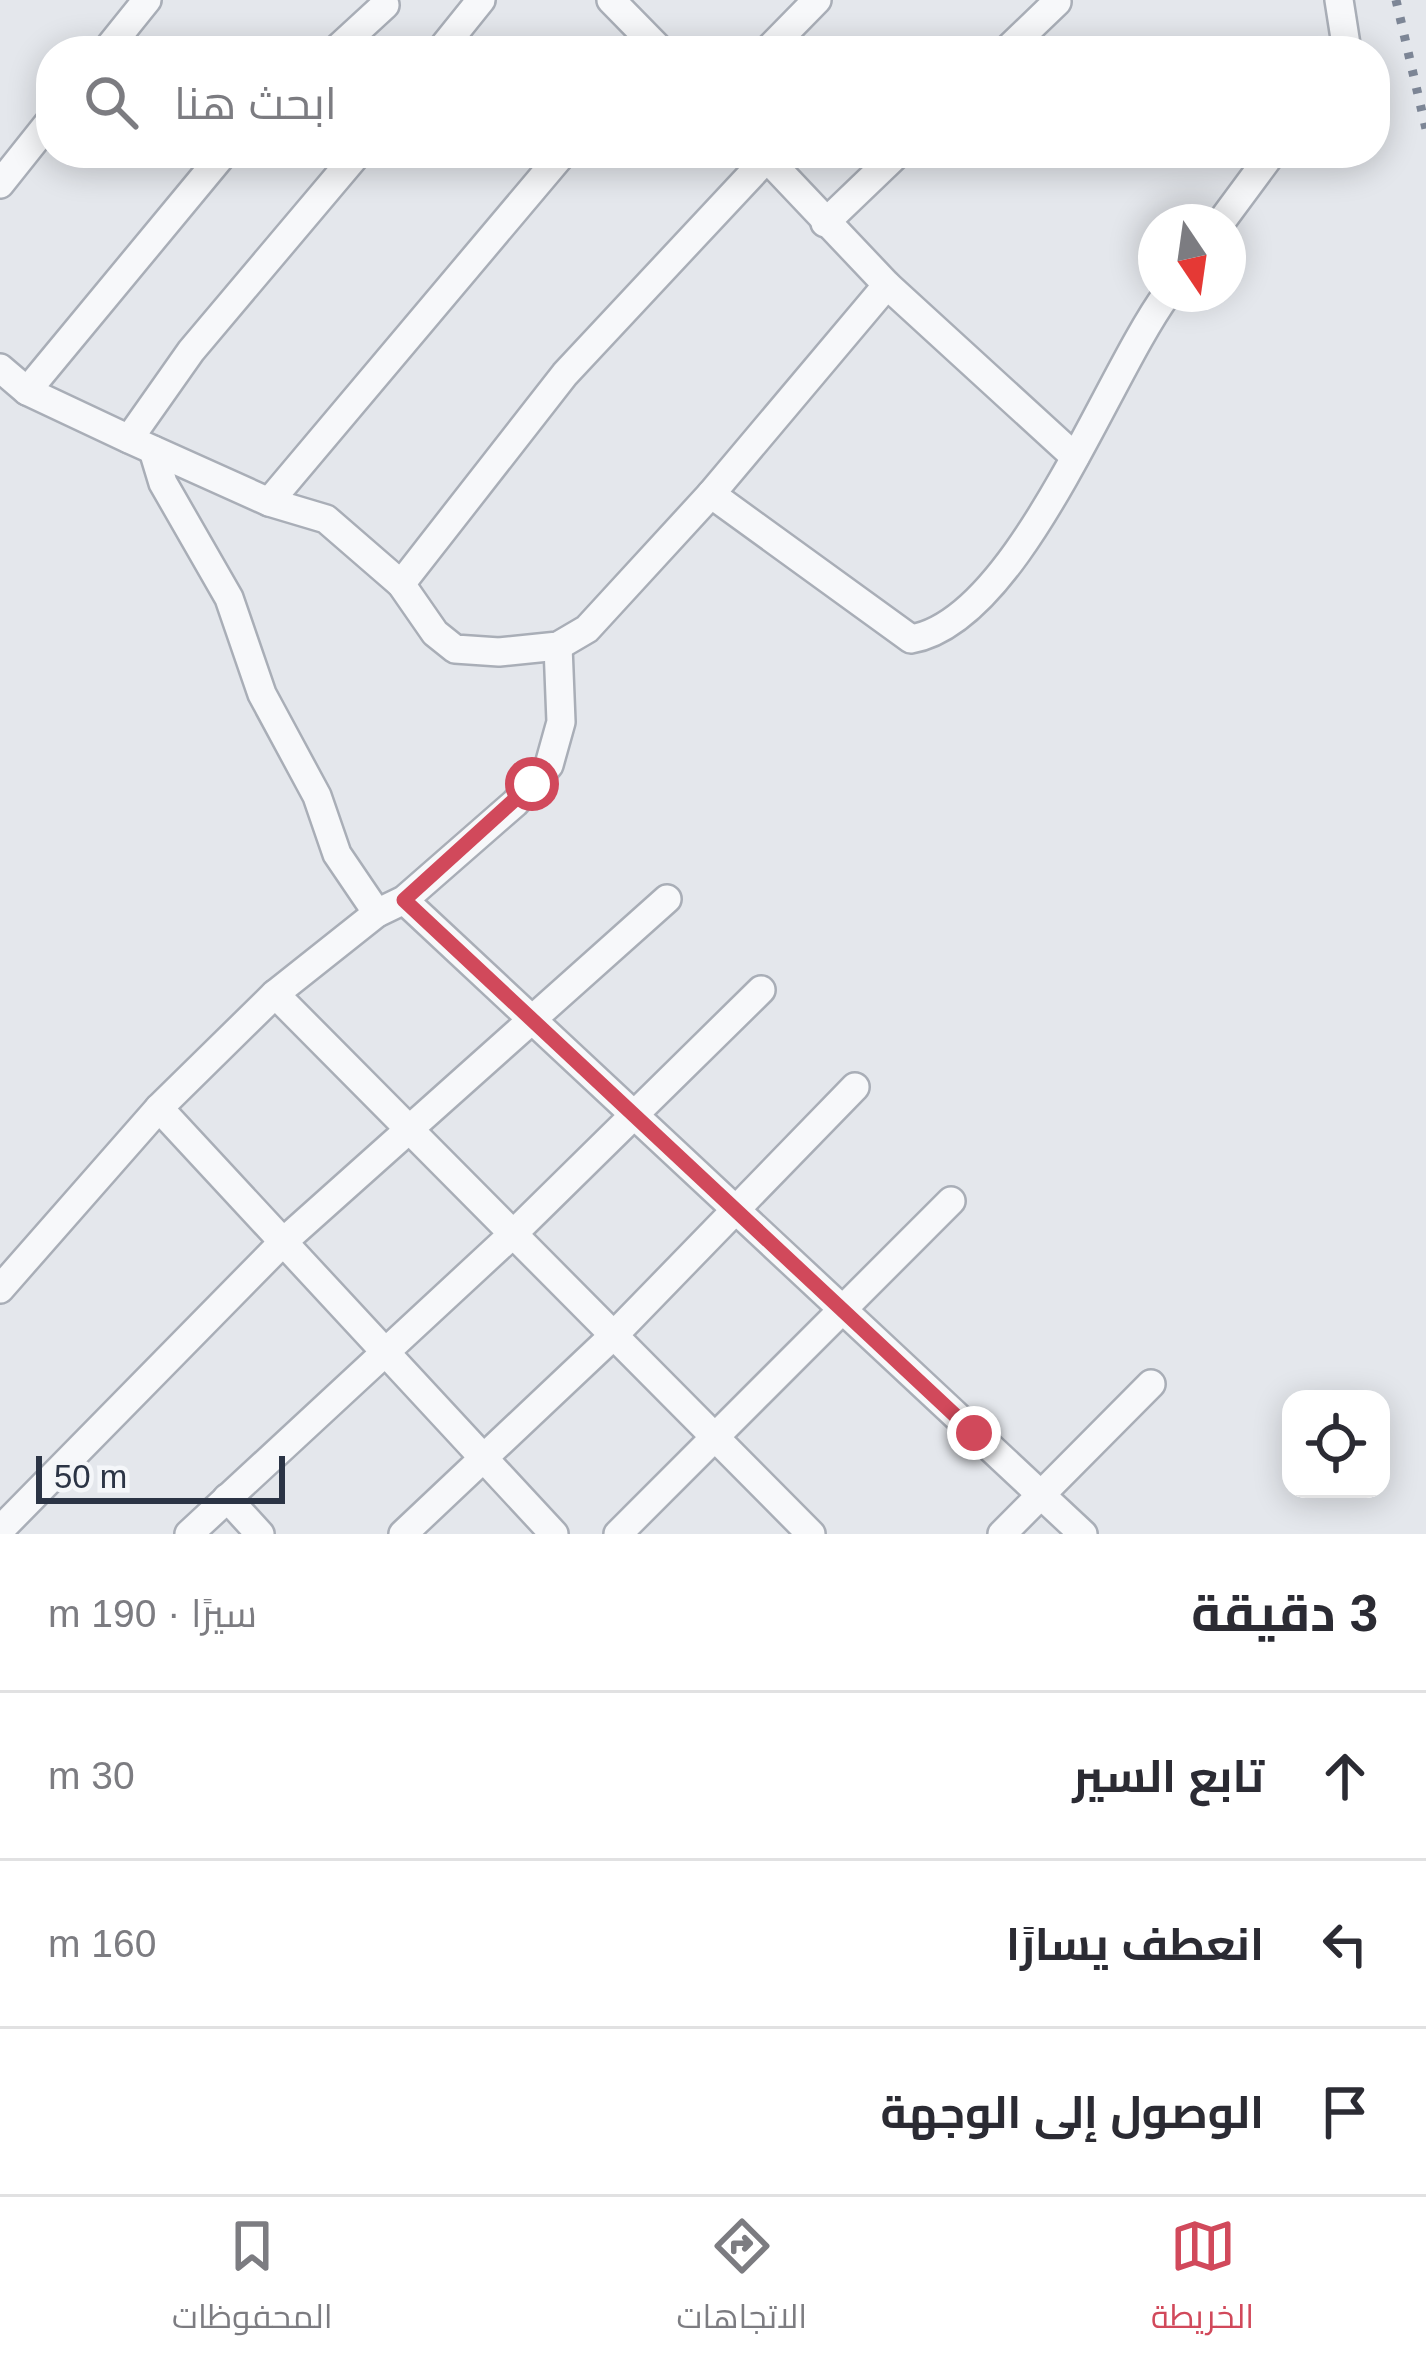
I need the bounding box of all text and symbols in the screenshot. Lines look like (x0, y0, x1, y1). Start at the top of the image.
search box (36, 36, 1390, 168)
icon: search (78, 69, 144, 135)
text: ابحث هنا (174, 78, 337, 129)
north arrow (1138, 204, 1246, 312)
route start (505, 757, 559, 811)
map controls (1282, 1390, 1390, 1498)
button: locate (1282, 1390, 1390, 1498)
route end (947, 1406, 1001, 1460)
scale bar (36, 1450, 285, 1503)
text: 50 m (54, 1458, 127, 1495)
text: 3 دقيقة (1191, 1585, 1378, 1642)
text: سيرًا · 190 m (48, 1592, 257, 1635)
icon: ahead (1312, 1743, 1378, 1809)
text: تابع السير (1073, 1751, 1264, 1802)
text: 30 m (48, 1754, 135, 1797)
icon: left (1312, 1911, 1378, 1977)
text: انعطف يسارًا (1006, 1919, 1264, 1970)
text: 160 m (48, 1922, 156, 1965)
icon: arrive (1312, 2079, 1378, 2145)
text: الوصول إلى الوجهة (880, 2087, 1264, 2138)
tab: المحفوظات (172, 2213, 333, 2347)
tab: الاتجاهات (676, 2213, 807, 2347)
tab: الخريطة (1151, 2213, 1254, 2347)

